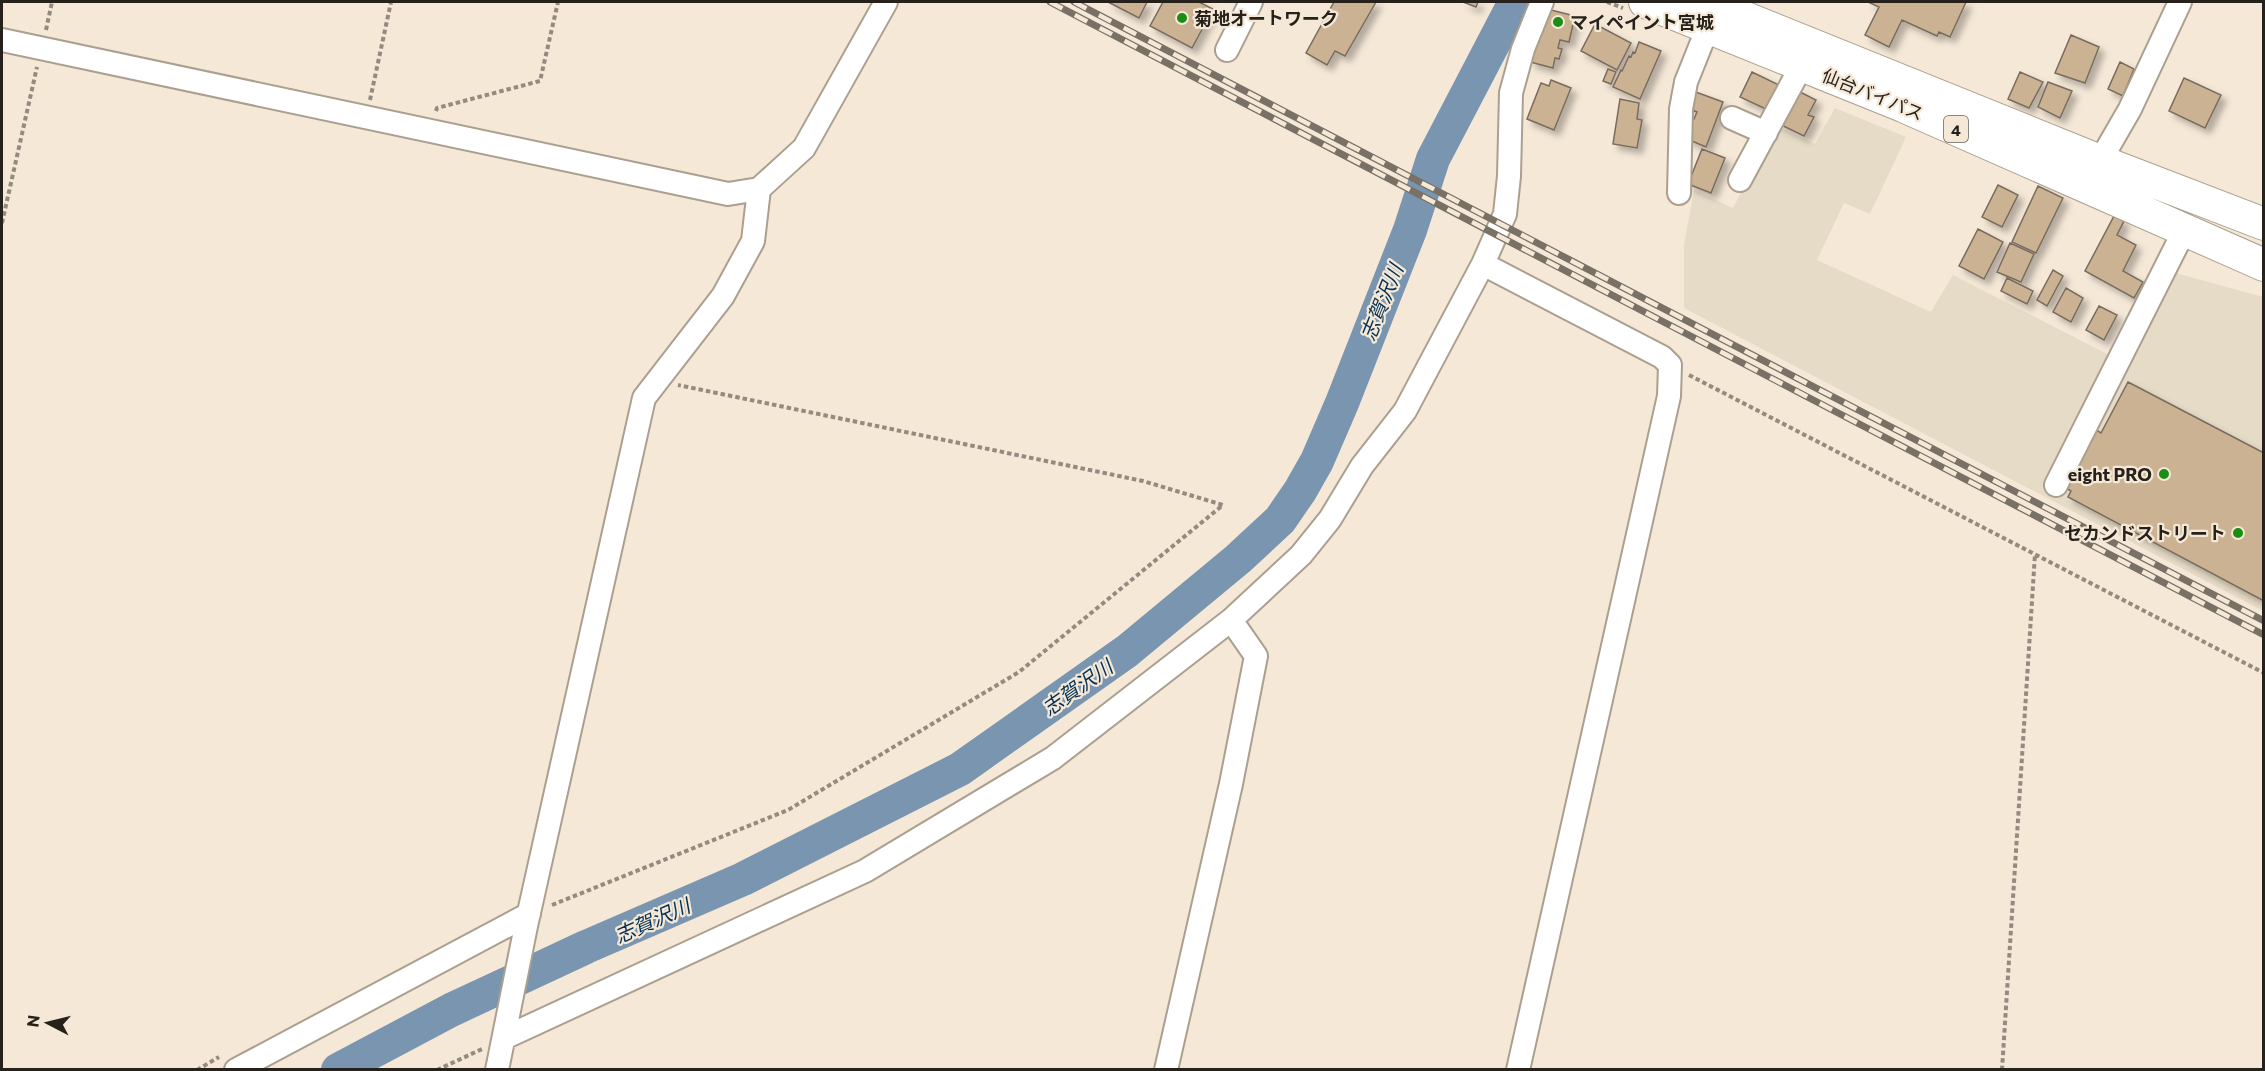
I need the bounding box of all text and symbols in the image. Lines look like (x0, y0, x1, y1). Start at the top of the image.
place label: 菊地オートワーク (1194, 7, 1338, 29)
marker: 菊地オートワーク (1175, 11, 1189, 25)
place label: マイペイント宮城 (1570, 11, 1714, 33)
marker: マイペイント宮城 (1551, 15, 1565, 29)
street label: 仙台バイパス (1819, 64, 1927, 124)
road number: 4 (1944, 116, 1968, 142)
water label: 志賀沢川 (1355, 259, 1408, 344)
place label: eight PRO (2068, 463, 2152, 485)
marker: eight PRO (2157, 467, 2171, 481)
place label: セカンドストリート (2064, 522, 2226, 544)
marker: セカンドストリート (2231, 526, 2245, 540)
water label: 志賀沢川 (1037, 653, 1118, 720)
water label: 志賀沢川 (611, 892, 695, 947)
north arrow (18, 993, 78, 1053)
text: N (22, 1014, 43, 1028)

